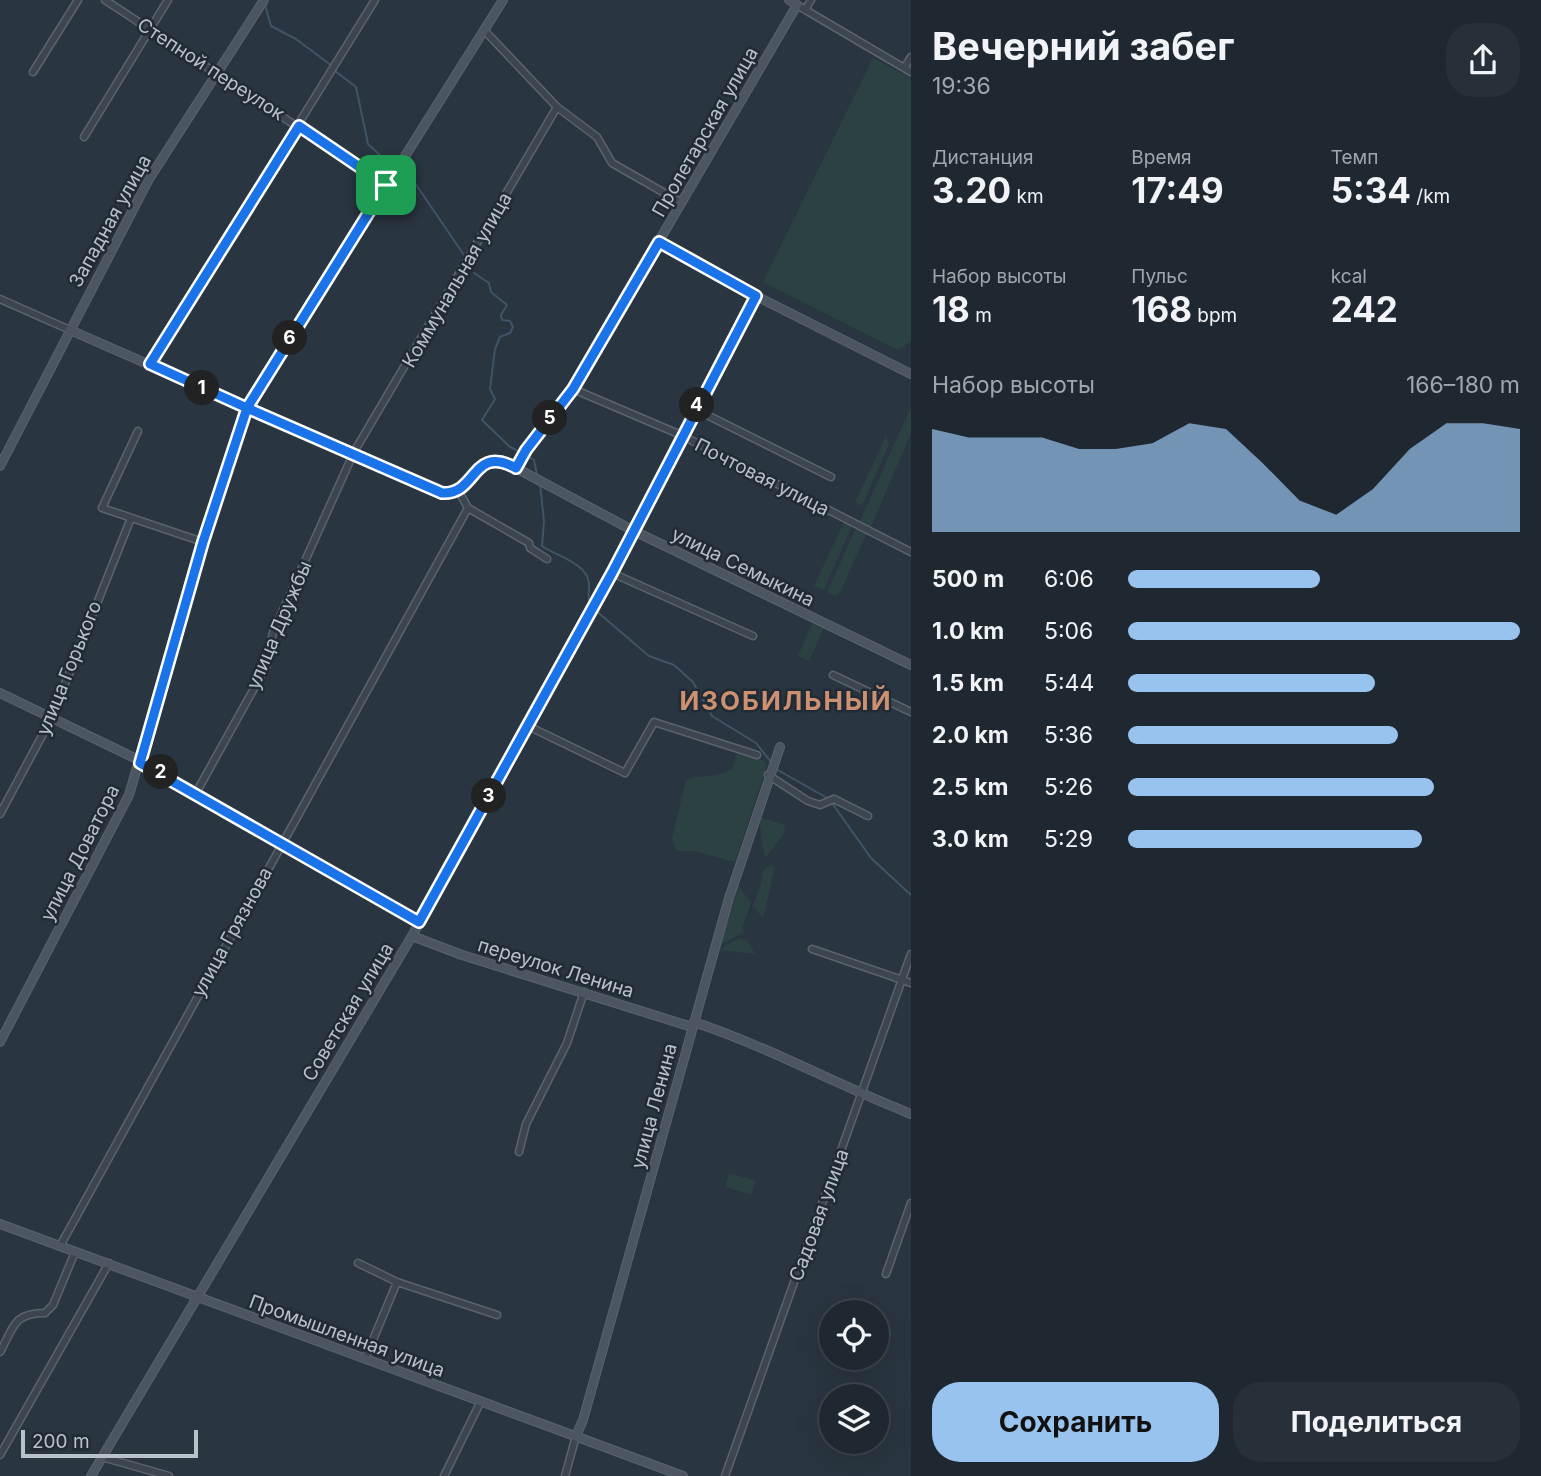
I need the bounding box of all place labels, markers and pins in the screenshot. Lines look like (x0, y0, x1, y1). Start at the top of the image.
pin (356, 155, 416, 215)
pin: 6 (272, 320, 308, 356)
pin: 1 (184, 370, 220, 406)
pin: 4 (680, 388, 714, 422)
pin: 5 (532, 400, 568, 436)
pin: 2 (144, 754, 178, 790)
pin: 3 (472, 778, 506, 814)

